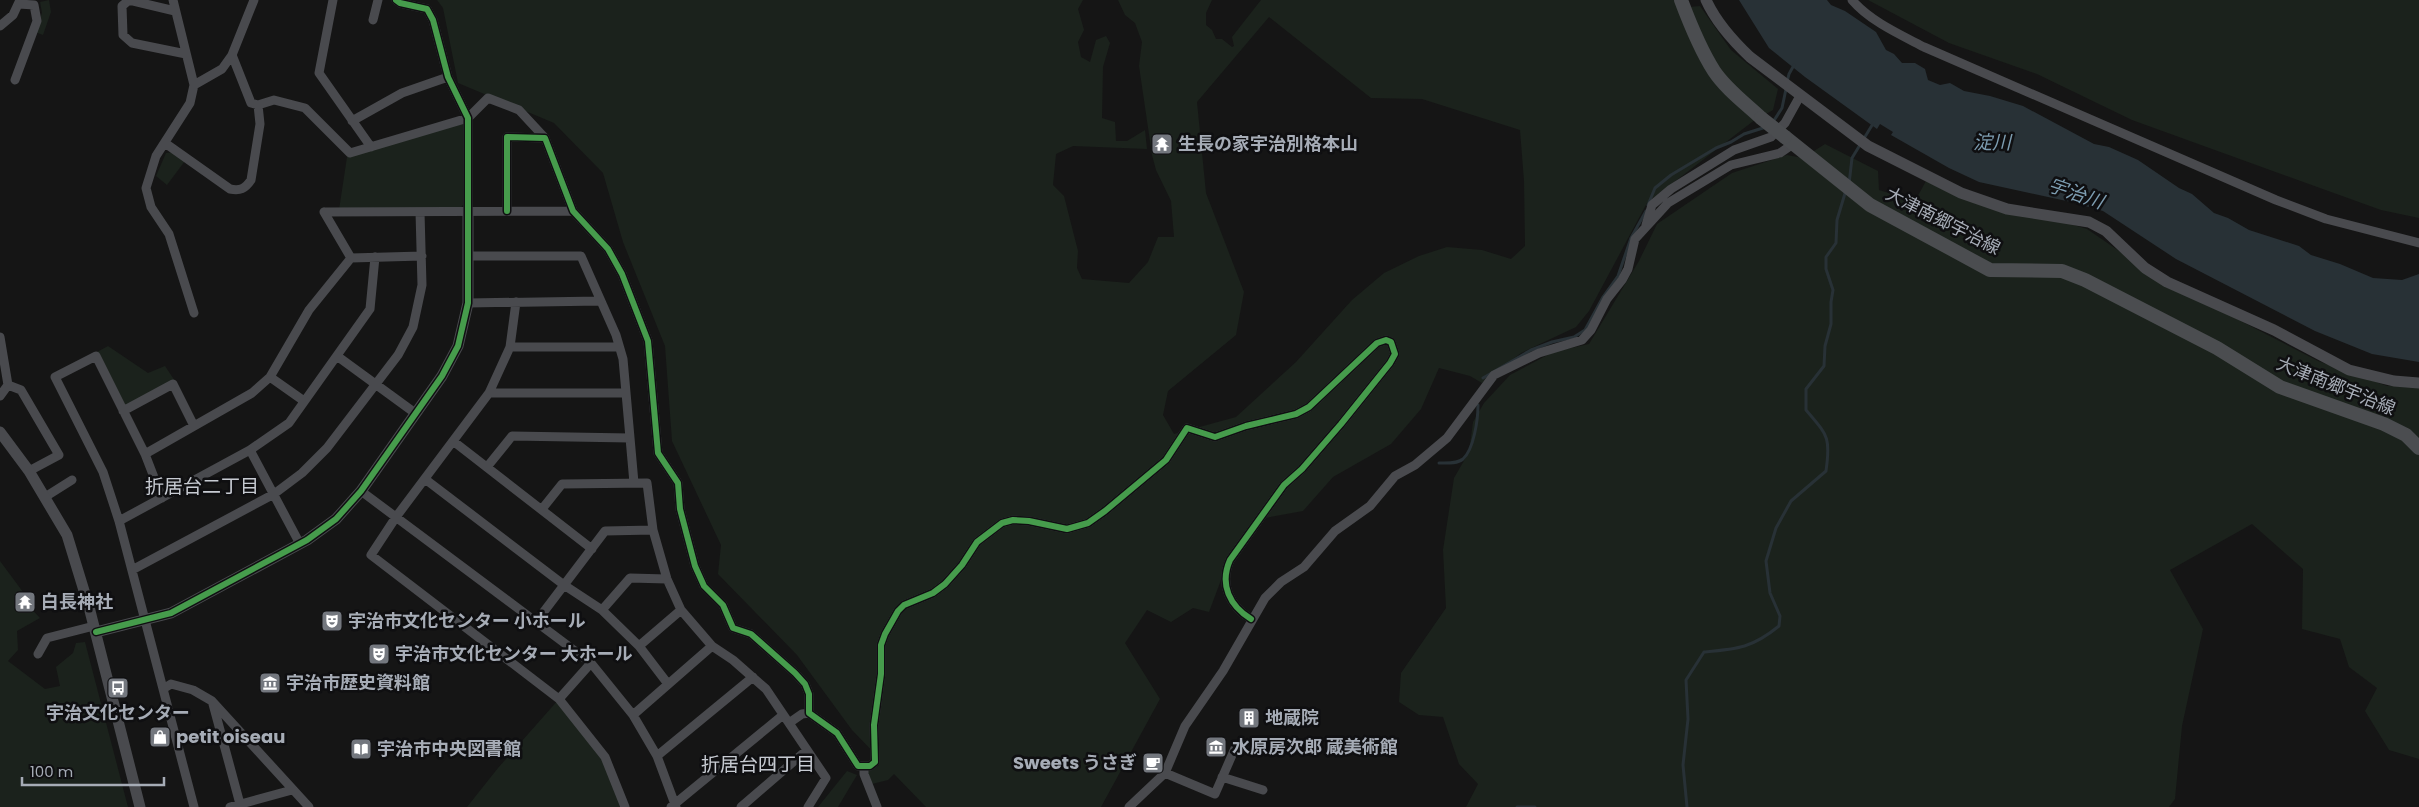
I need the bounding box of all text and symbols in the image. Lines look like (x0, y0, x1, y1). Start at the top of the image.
water label: 淀川 (1973, 129, 2013, 156)
place label: 生長の家宇治別格本山 (1178, 131, 1358, 156)
temple icon: 生長の家宇治別格本山 (1150, 132, 1174, 156)
water label: 宇治川 (2044, 171, 2109, 216)
street label: 大津南郷宇治線 (1881, 181, 2005, 260)
street label: 大津南郷宇治線 (2273, 350, 2399, 421)
district label: 折居台二丁目 (145, 473, 259, 500)
place label: 白長神社 (41, 589, 113, 614)
temple icon: 白長神社 (13, 590, 37, 614)
place label: 宇治市文化センター 小ホール (348, 608, 586, 633)
theatre icon: 宇治市文化センター 小ホール (320, 609, 344, 633)
place label: 宇治市文化センター 大ホール (395, 641, 633, 666)
theatre icon: 宇治市文化センター 大ホール (367, 642, 391, 666)
place label: 宇治市歴史資料館 (286, 670, 430, 695)
museum icon: 宇治市歴史資料館 (258, 671, 282, 695)
bus stop icon: 宇治文化センター (106, 676, 130, 700)
place label: 宇治文化センター (46, 700, 190, 725)
place label: 地蔵院 (1265, 705, 1319, 730)
building icon: 地蔵院 (1237, 706, 1261, 730)
place label: petit oiseau (176, 724, 285, 749)
shop icon: petit oiseau (148, 725, 172, 749)
place label: 水原房次郎 蔵美術館 (1232, 734, 1398, 759)
museum icon: 水原房次郎 蔵美術館 (1204, 735, 1228, 759)
place label: 宇治市中央図書館 (377, 736, 521, 761)
library icon: 宇治市中央図書館 (349, 737, 373, 761)
place label: Sweets うさぎ (1013, 750, 1137, 775)
district label: 折居台四丁目 (701, 751, 815, 778)
cafe icon: Sweets うさぎ (1141, 751, 1165, 775)
scale bar (22, 754, 165, 786)
text: 100 m (30, 761, 73, 782)

